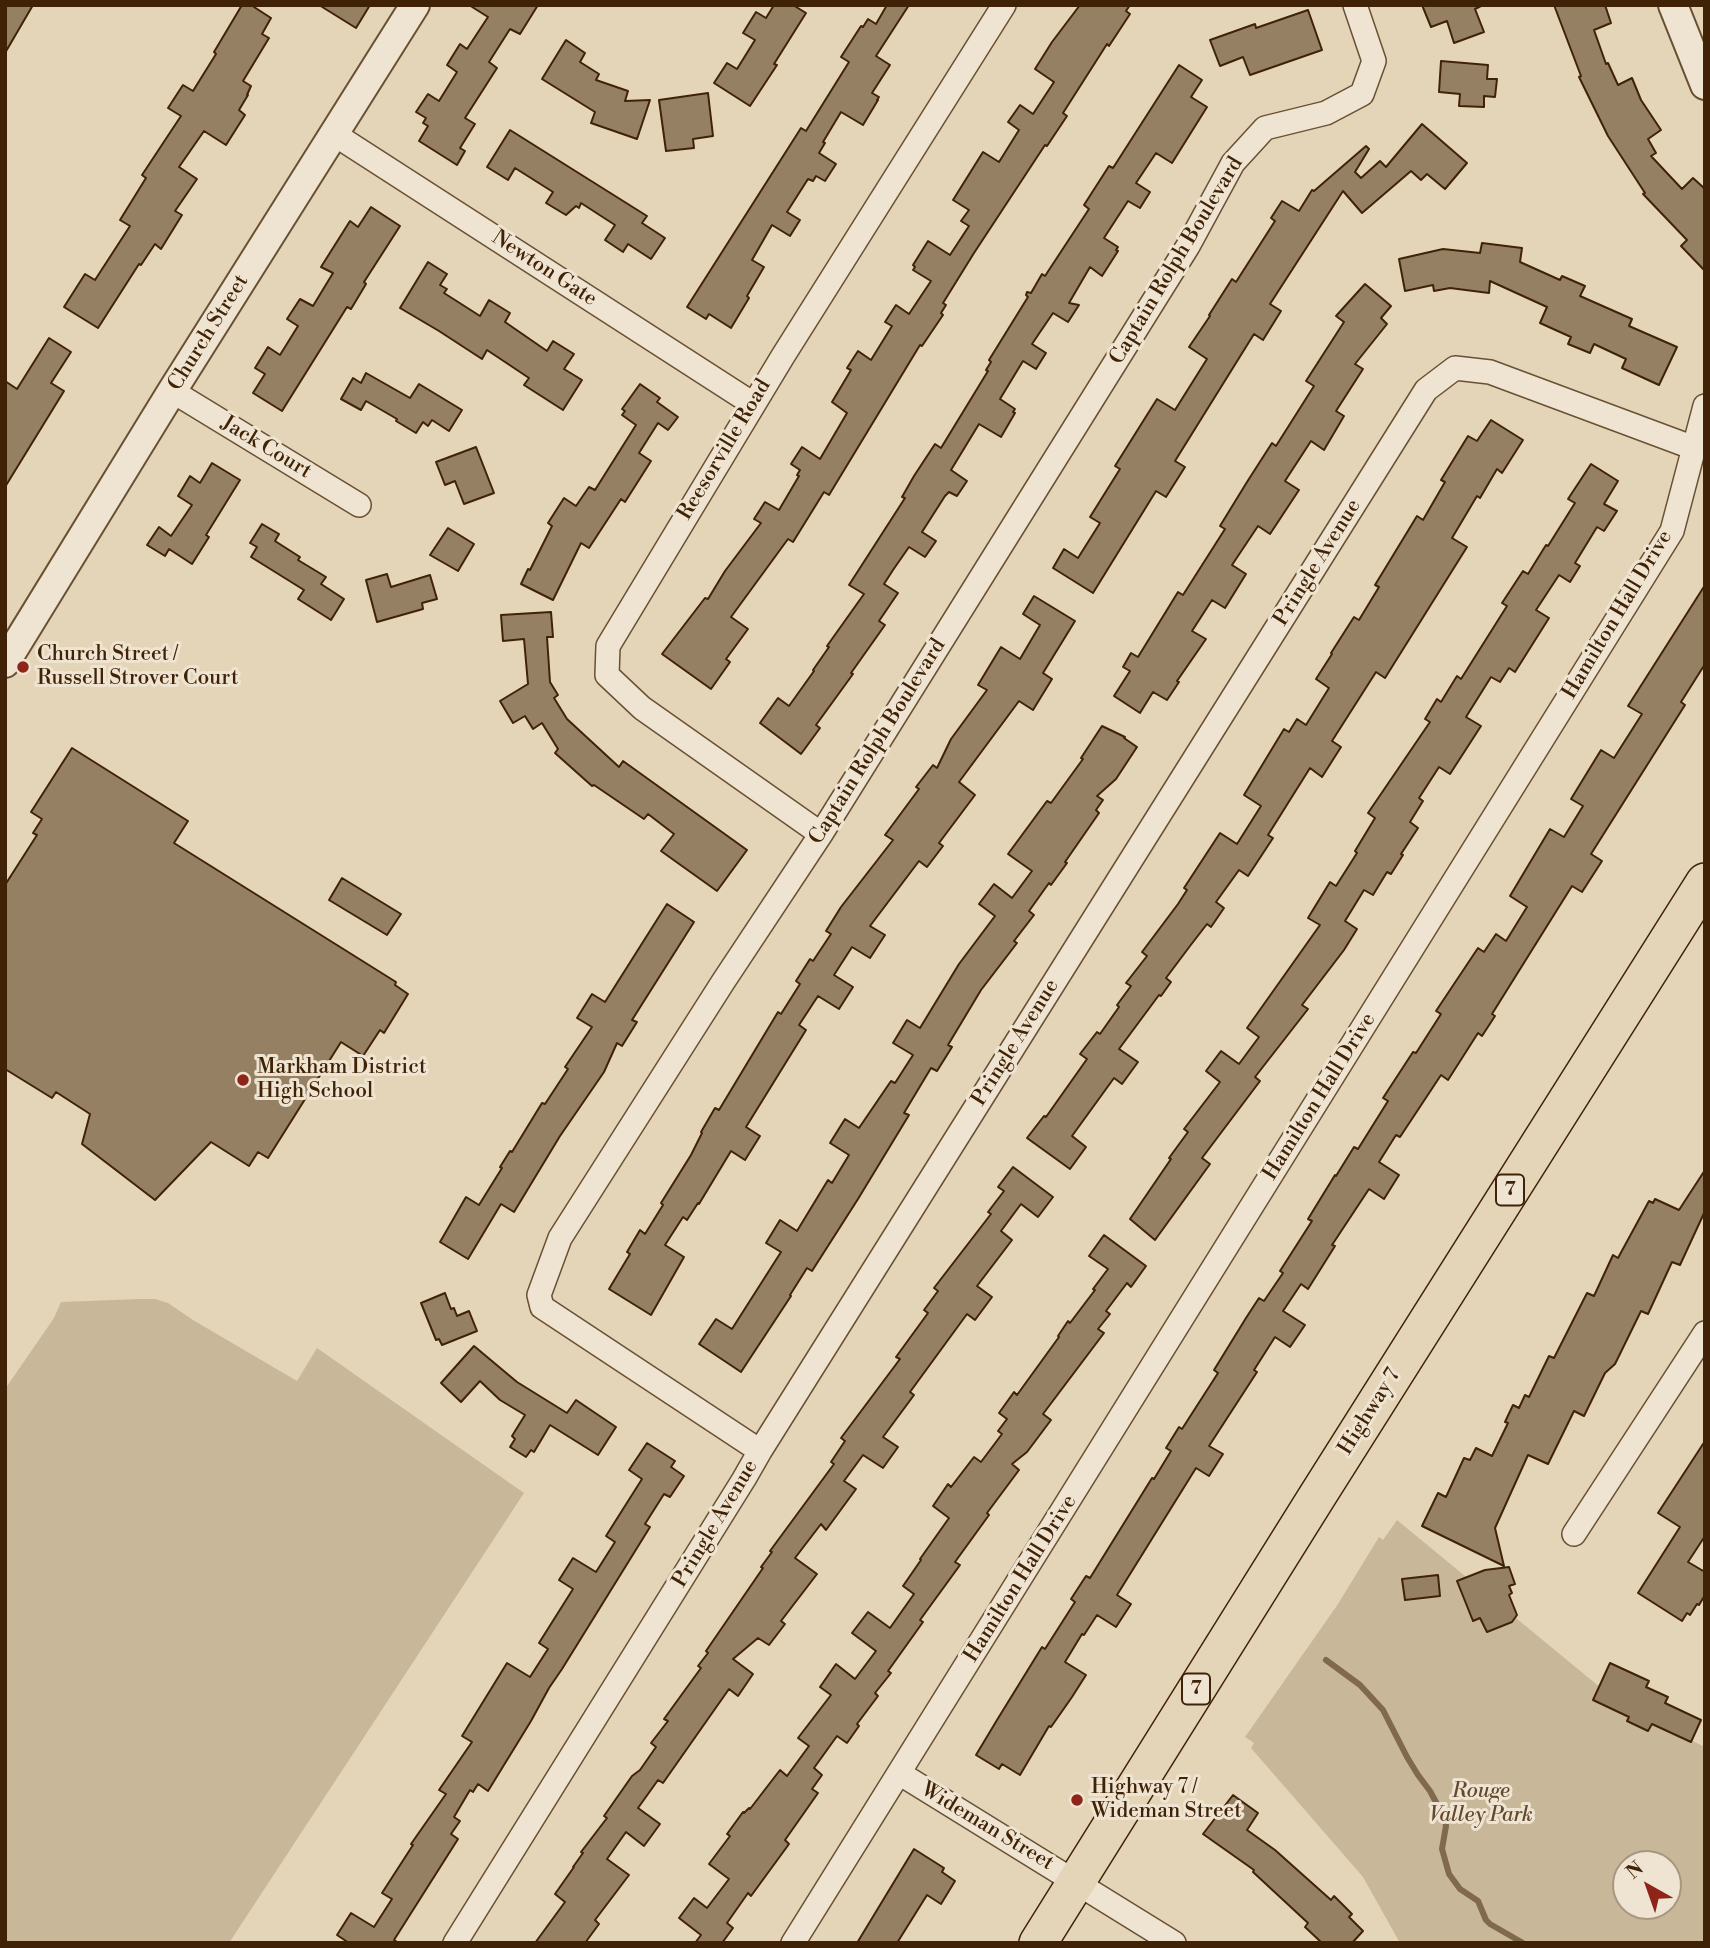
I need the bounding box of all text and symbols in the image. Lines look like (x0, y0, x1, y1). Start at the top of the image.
street label: Captain Rolph Boulevard (1105, 153, 1249, 369)
street label: Newton Gate (487, 226, 601, 312)
street label: Church Street (163, 270, 255, 396)
street label: Reesorville Road (673, 375, 777, 525)
street label: Jack Court (216, 411, 316, 485)
street label: Pringle Avenue (1269, 495, 1367, 631)
street label: Hamilton Hall Drive (1558, 526, 1678, 704)
street label: Captain Rolph Boulevard (804, 634, 952, 850)
place label: Church Street / Russell Strover Court (37, 642, 238, 692)
marker: Church Street / Russell Strover Court (15, 659, 31, 675)
street label: Pringle Avenue (967, 975, 1065, 1111)
street label: Hamilton Hall Drive (1258, 1009, 1382, 1185)
place label: Markham District High School (257, 1055, 426, 1105)
marker: Markham District High School (235, 1072, 251, 1088)
road number: 7 (1496, 1174, 1524, 1206)
street label: Highway 7 (1334, 1364, 1406, 1460)
street label: Pringle Avenue (668, 1456, 764, 1592)
street label: Hamilton Hall Drive (959, 1491, 1083, 1667)
road number: 7 (1182, 1674, 1210, 1704)
place label: Highway 7 / Wideman Street (1091, 1775, 1242, 1825)
street label: Wideman Street (916, 1777, 1058, 1877)
park label: Rouge Valley Park (1429, 1779, 1533, 1829)
marker: Highway 7 / Wideman Street (1069, 1792, 1085, 1808)
north arrow (1612, 1850, 1682, 1920)
text: N (1621, 1856, 1648, 1884)

